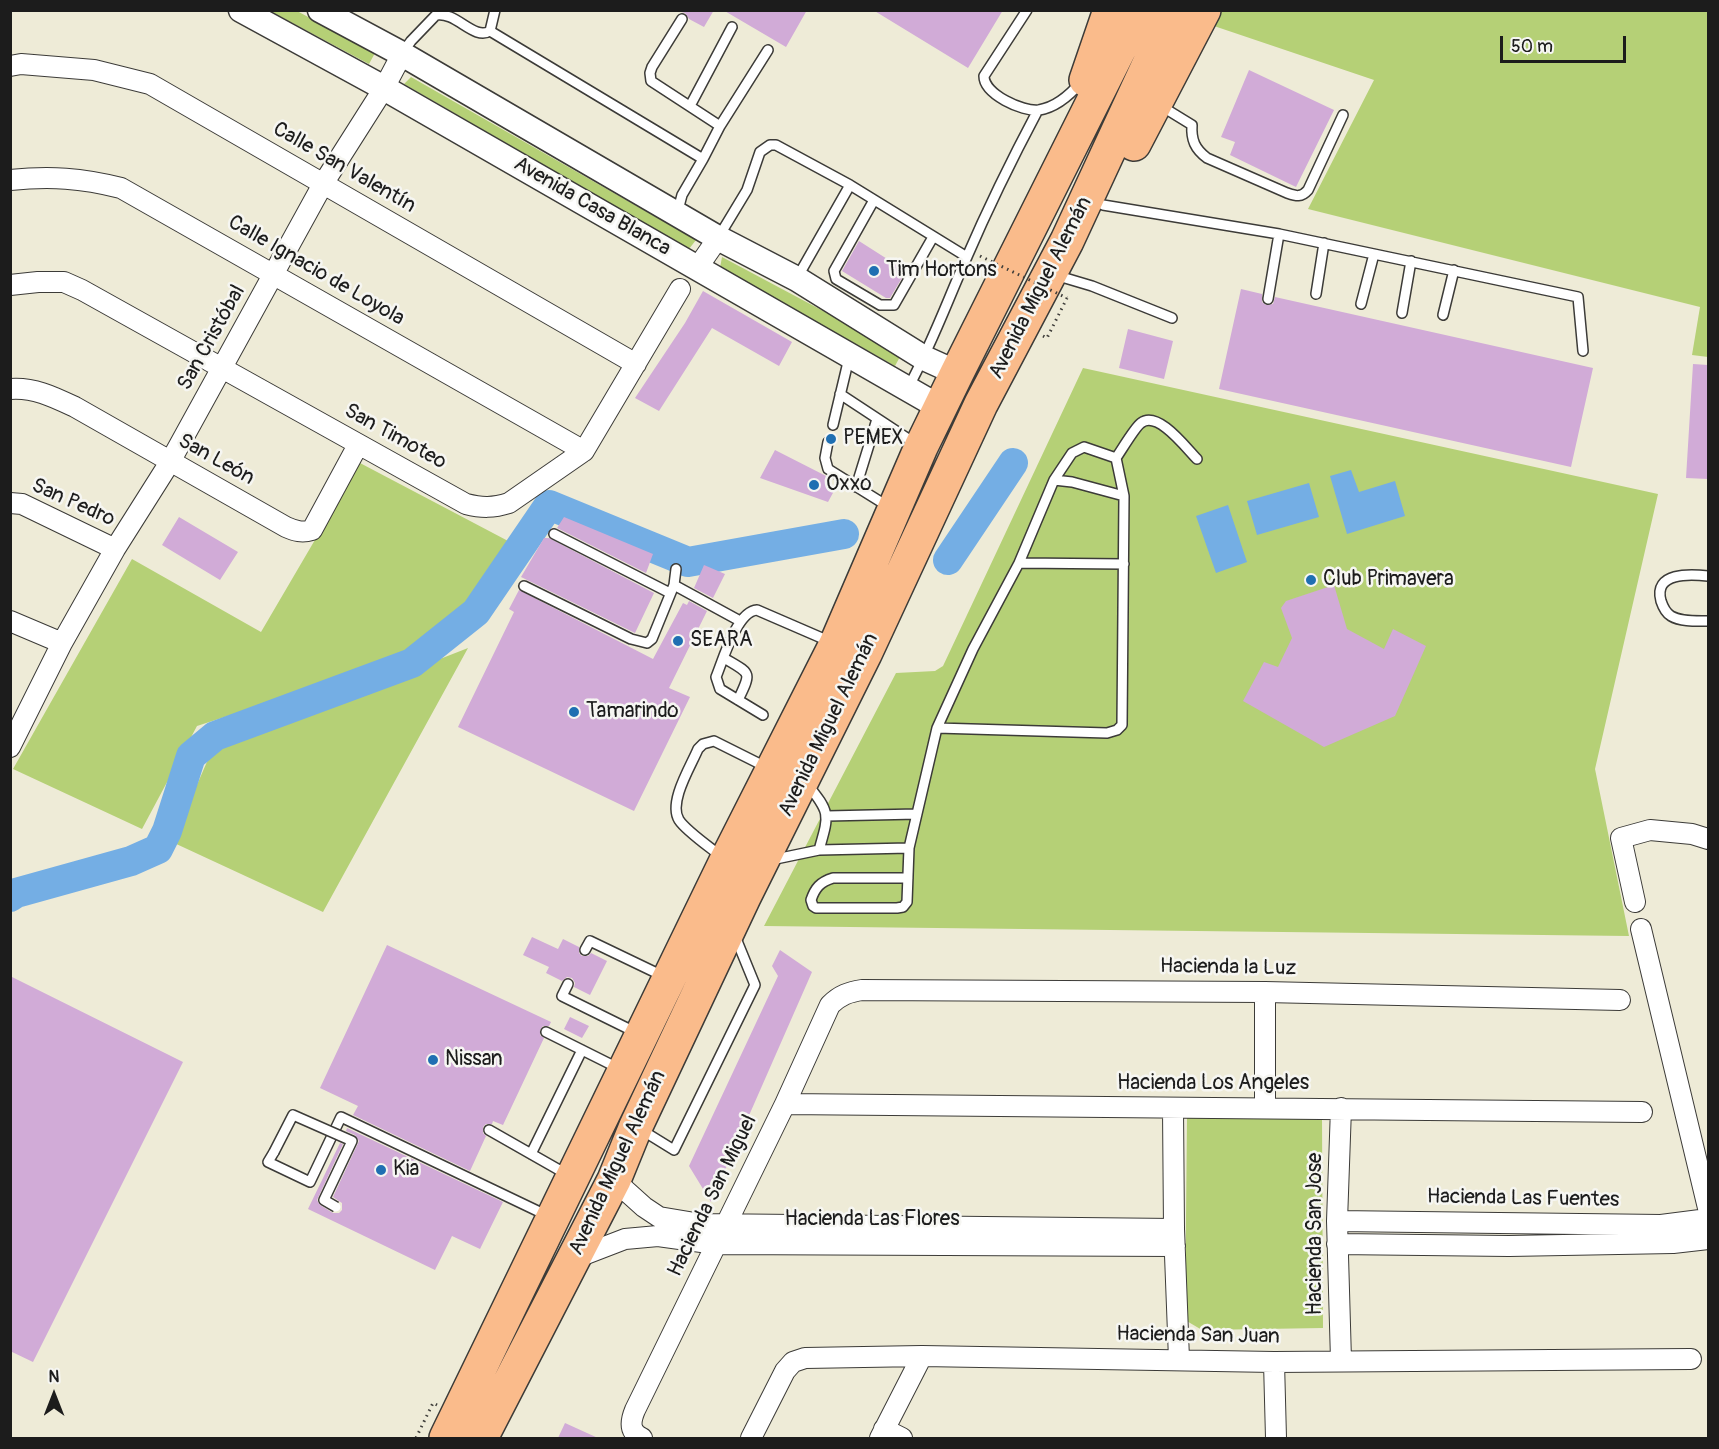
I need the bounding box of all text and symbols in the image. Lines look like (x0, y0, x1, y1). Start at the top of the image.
scale bar (1503, 24, 1629, 62)
text: 50 m (1511, 35, 1553, 58)
street label: Calle San Valentín (268, 117, 420, 219)
street label: Avenida Casa Blanca (509, 152, 675, 262)
street label: Avenida Miguel Alemán (984, 193, 1098, 383)
street label: Calle Ignacio de Loyola (223, 210, 409, 332)
place label: Tim Hortons (886, 258, 997, 284)
marker: Tim Hortons (867, 264, 881, 278)
street label: San Cristóbal (173, 281, 251, 395)
street label: San Timoteo (340, 399, 450, 475)
place label: PEMEX (843, 426, 903, 452)
street label: San León (173, 429, 259, 491)
marker: PEMEX (824, 432, 838, 446)
place label: Oxxo (826, 472, 872, 498)
street label: San Pedro (27, 474, 119, 532)
marker: Oxxo (807, 478, 821, 492)
place label: Club Primavera (1323, 567, 1454, 593)
marker: Club Primavera (1304, 573, 1318, 587)
place label: SEARA (690, 628, 753, 654)
street label: Avenida Miguel Alemán (774, 629, 884, 821)
marker: SEARA (671, 634, 685, 648)
place label: Tamarindo (586, 699, 679, 725)
marker: Tamarindo (567, 705, 581, 719)
street label: Hacienda la Luz (1160, 954, 1296, 982)
place label: Nissan (445, 1047, 503, 1073)
marker: Nissan (426, 1053, 440, 1067)
street label: Avenida Miguel Alemán (564, 1067, 672, 1259)
street label: Hacienda Los Angeles (1117, 1071, 1309, 1097)
street label: Hacienda San Miguel (663, 1111, 763, 1281)
street label: Hacienda San Jose (1303, 1153, 1329, 1315)
place label: Kia (393, 1157, 419, 1183)
marker: Kia (374, 1163, 388, 1177)
street label: Hacienda Las Fuentes (1427, 1185, 1619, 1213)
street label: Hacienda Las Flores (784, 1207, 960, 1233)
street label: Hacienda San Juan (1116, 1322, 1280, 1350)
north arrow (24, 1365, 84, 1425)
text: N (49, 1367, 59, 1387)

